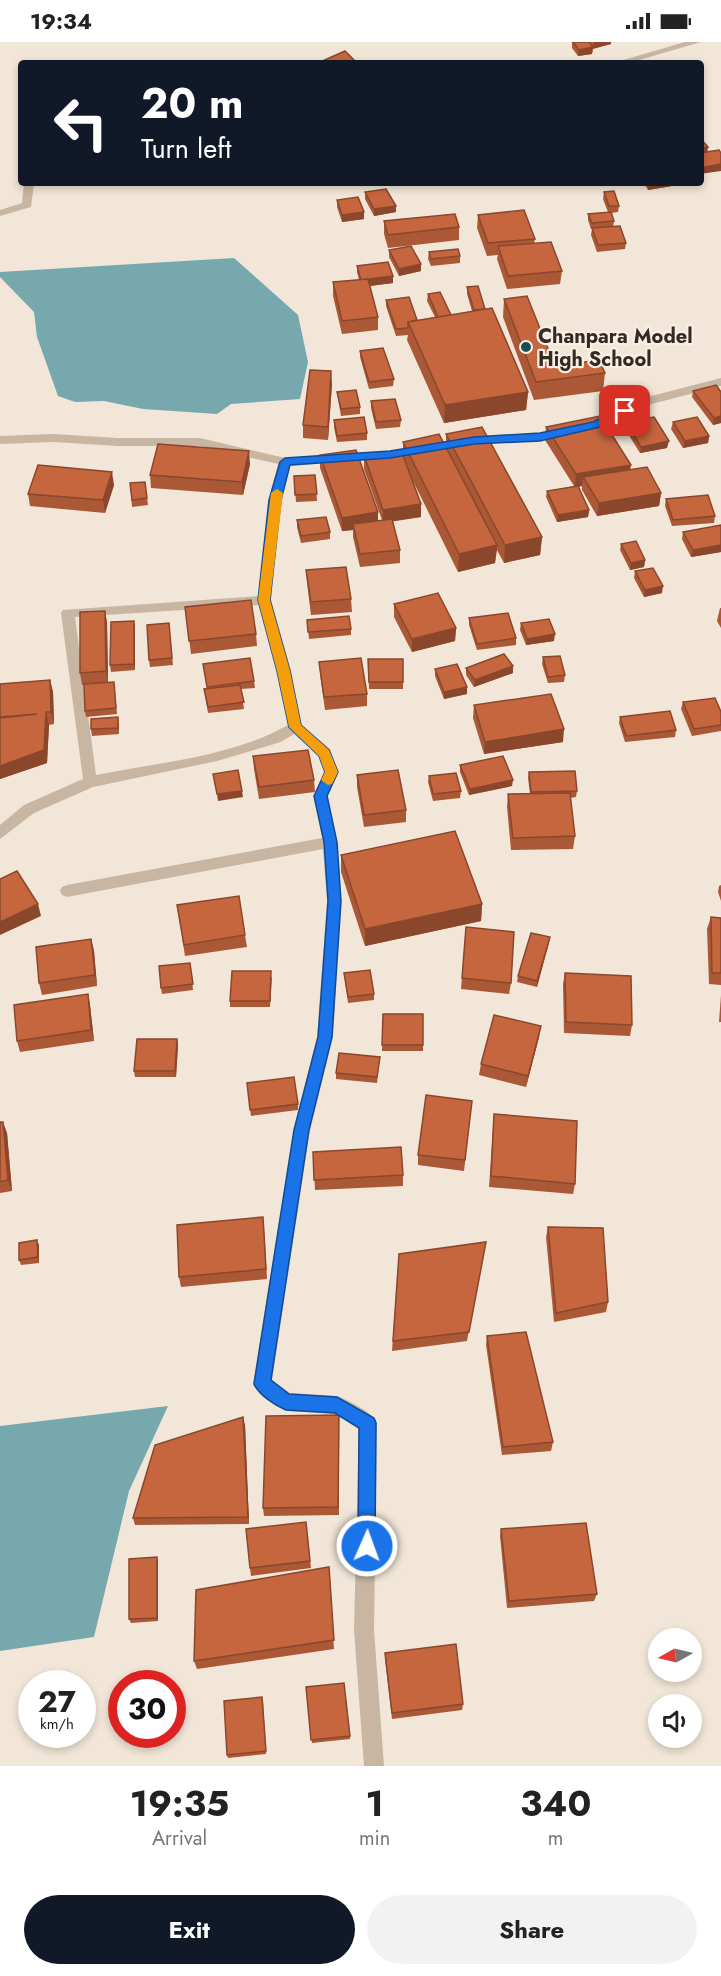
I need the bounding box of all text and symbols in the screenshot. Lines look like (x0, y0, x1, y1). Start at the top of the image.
text: 19:34 (30, 5, 92, 37)
text: 20 m (141, 73, 243, 134)
icon: left (42, 84, 120, 162)
text: Turn left (141, 129, 231, 168)
place label: Chanpara Model High School (538, 322, 693, 374)
marker: Chanpara Model High School (519, 340, 533, 354)
pin (599, 385, 650, 436)
icon: arrive (608, 394, 641, 427)
position arrow (335, 1514, 399, 1578)
north arrow (648, 1628, 702, 1682)
map controls (648, 1628, 702, 1748)
speed limit sign: 30 (108, 1670, 186, 1748)
text: 27 (38, 1680, 76, 1723)
button: sound (648, 1694, 702, 1748)
text: km/h (40, 1713, 74, 1735)
text: 19:35 (130, 1777, 229, 1829)
text: 1 (365, 1777, 384, 1829)
text: 340 (520, 1777, 591, 1829)
text: Arrival (152, 1824, 207, 1853)
text: min (359, 1824, 390, 1853)
text: m (548, 1824, 563, 1853)
button: Exit (24, 1895, 355, 1964)
button: Share (367, 1895, 697, 1964)

